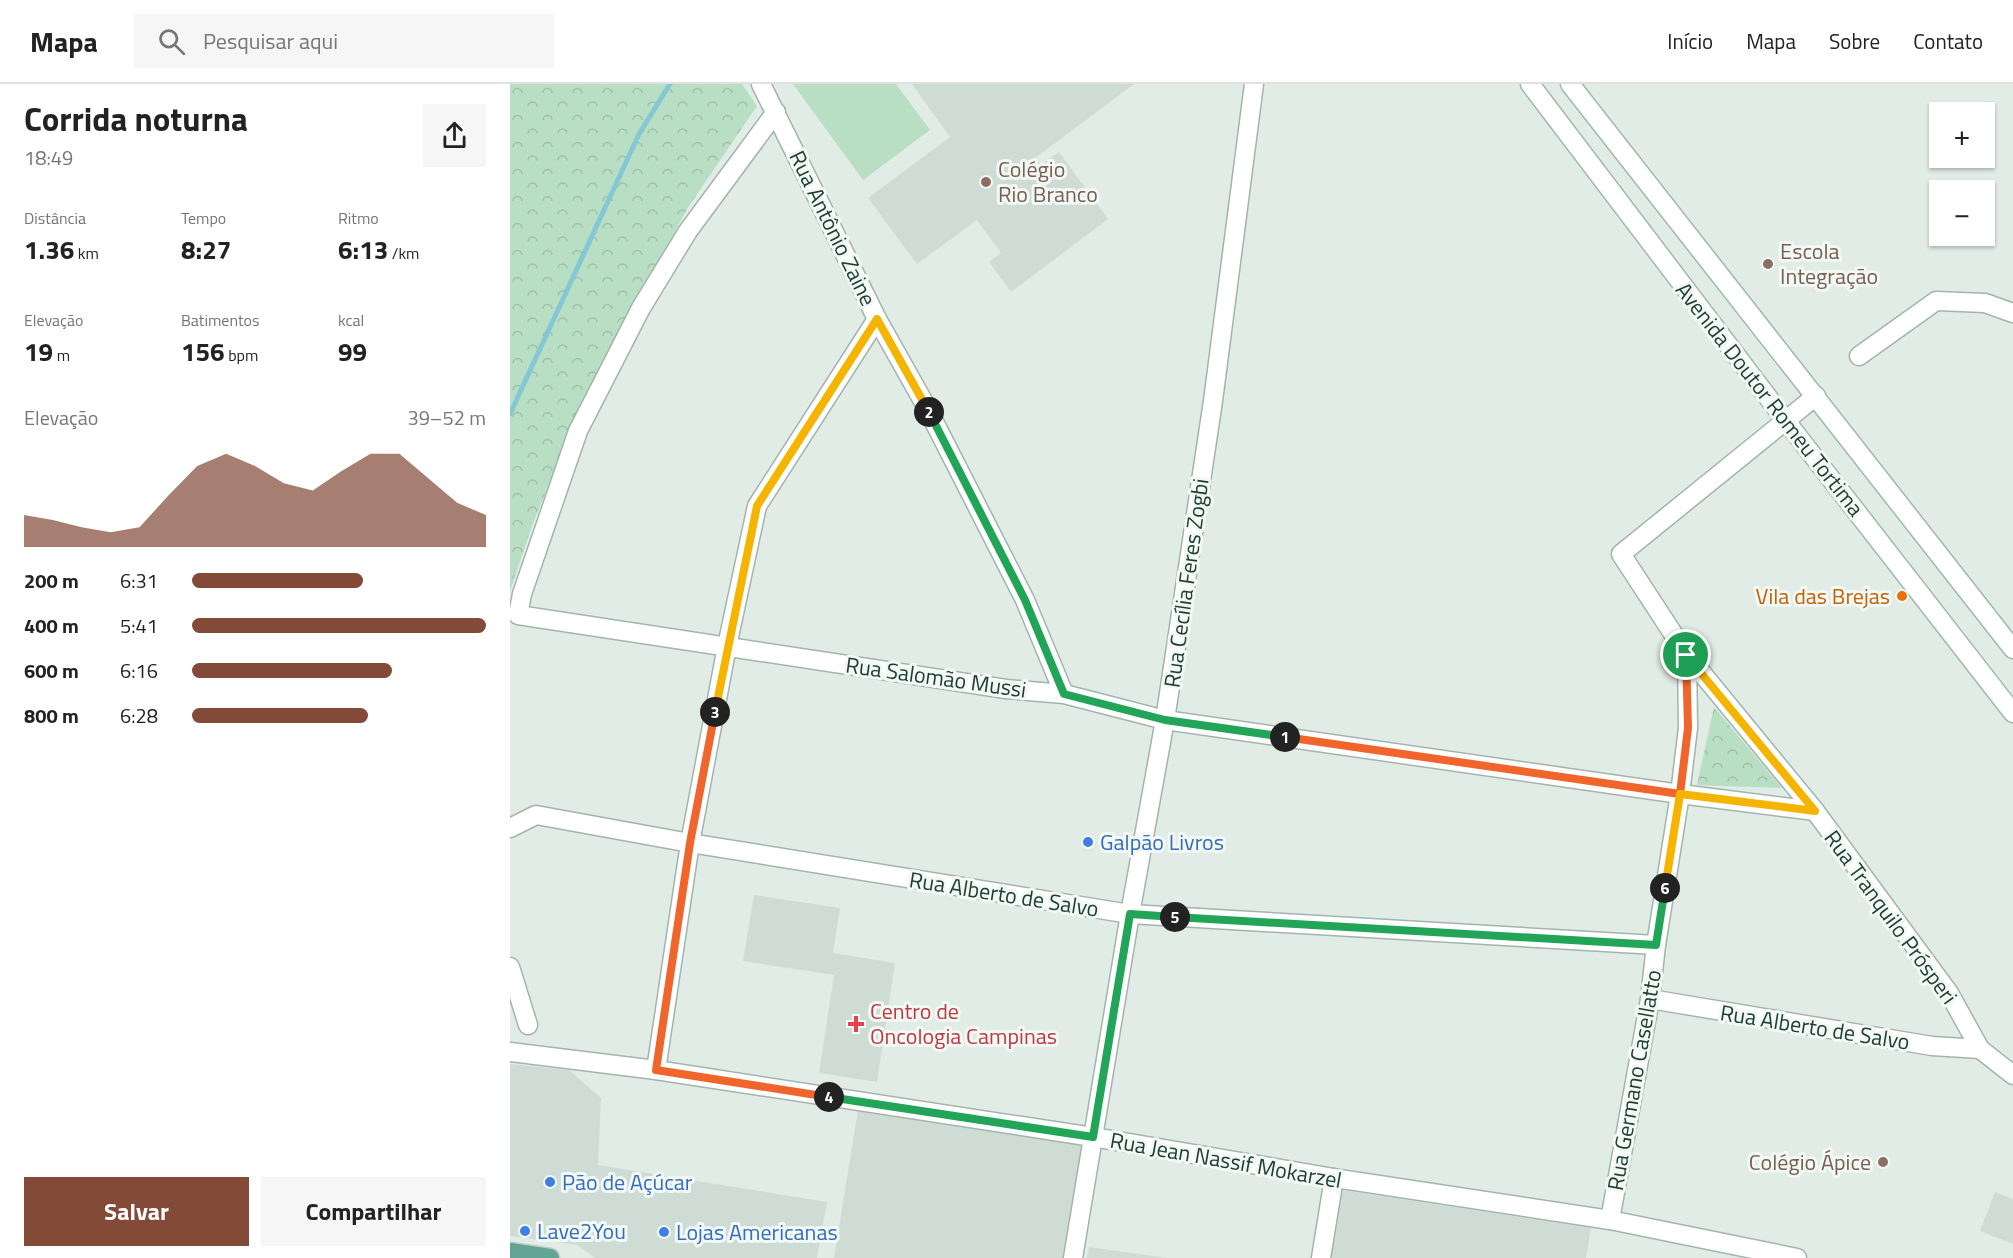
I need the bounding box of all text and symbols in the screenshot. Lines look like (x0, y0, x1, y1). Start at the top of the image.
search box (134, 14, 554, 68)
text: Mapa (30, 20, 98, 63)
text: Pesquisar aqui (203, 24, 338, 58)
icon: search (155, 25, 188, 58)
text: Início (1667, 25, 1713, 57)
text: Mapa (1746, 25, 1796, 57)
text: Sobre (1829, 25, 1880, 57)
text: Contato (1913, 25, 1983, 57)
text: Corrida noturna (24, 94, 248, 144)
map controls (1929, 102, 1995, 246)
button: + (1929, 102, 1995, 168)
button: share (423, 104, 486, 167)
text: 18:49 (24, 142, 73, 173)
street label: Rua Antônio Zaine (781, 145, 885, 311)
place label: Colégio Rio Branco (998, 152, 1098, 211)
marker: Colégio Rio Branco (979, 175, 993, 189)
button: − (1929, 180, 1995, 246)
text: Distância (24, 206, 86, 230)
text: Tempo (181, 206, 226, 230)
text: Ritmo (338, 206, 379, 230)
text: 1.36 (24, 230, 74, 269)
text: 8:27 (181, 230, 231, 269)
text: 6:13 (338, 230, 388, 269)
place label: Escola Integração (1780, 234, 1878, 293)
text: km (74, 241, 99, 265)
text: /km (388, 241, 420, 265)
marker: Escola Integração (1761, 257, 1775, 271)
street label: Avenida Doutor Romeu Tortima (1668, 275, 1872, 523)
text: Elevação (24, 308, 84, 332)
text: Batimentos (181, 308, 260, 332)
text: kcal (338, 308, 364, 332)
text: 19 (24, 332, 53, 371)
text: 156 (181, 332, 225, 371)
text: 99 (338, 332, 367, 371)
text: m (53, 343, 70, 367)
text: bpm (225, 343, 258, 367)
pin: 2 (914, 397, 944, 427)
text: 2 (925, 400, 933, 424)
text: Elevação (24, 402, 98, 433)
text: 39–52 m (407, 402, 486, 433)
street label: Rua Cecília Feres Zogbi (1154, 476, 1218, 690)
text: 200 m (24, 565, 79, 596)
text: 6:31 (120, 565, 158, 596)
place label: Vila das Brejas (1756, 579, 1890, 613)
marker: Vila das Brejas (1895, 589, 1909, 603)
text: 400 m (24, 610, 79, 641)
text: 5:41 (120, 610, 158, 641)
pin (1660, 629, 1711, 680)
icon: arrive (1669, 638, 1702, 671)
street label: Rua Salomão Mussi (844, 648, 1028, 706)
text: 600 m (24, 655, 79, 686)
text: 6:16 (120, 655, 158, 686)
pin: 3 (700, 697, 730, 727)
text: 800 m (24, 700, 79, 731)
text: 6:28 (120, 700, 158, 731)
text: 3 (711, 700, 719, 724)
pin: 1 (1270, 722, 1300, 752)
text: 1 (1281, 725, 1289, 749)
street label: Rua Tranquilo Prósperi (1816, 823, 1966, 1011)
place label: Galpão Livros (1100, 825, 1224, 859)
marker: Galpão Livros (1081, 835, 1095, 849)
street label: Rua Alberto de Salvo (907, 862, 1101, 926)
pin: 6 (1650, 873, 1680, 903)
text: 6 (1661, 876, 1669, 900)
pin: 5 (1160, 902, 1190, 932)
text: 5 (1171, 905, 1179, 929)
street label: Rua Germano Casellatto (1598, 967, 1670, 1193)
place label: Centro de Oncologia Campinas (870, 994, 1057, 1053)
street label: Rua Alberto de Salvo (1718, 995, 1912, 1059)
marker: Centro de Oncologia Campinas (847, 1015, 865, 1033)
pin: 4 (814, 1082, 844, 1112)
text: 4 (825, 1085, 833, 1109)
street label: Rua Jean Nassif Mokarzel (1108, 1123, 1344, 1197)
place label: Colégio Ápice (1749, 1145, 1871, 1179)
marker: Colégio Ápice (1876, 1155, 1890, 1169)
place label: Pão de Açúcar (562, 1165, 693, 1199)
marker: Pão de Açúcar (543, 1175, 557, 1189)
button: Salvar (24, 1177, 249, 1246)
button: Compartilhar (261, 1177, 486, 1246)
place label: Lave2You (537, 1214, 626, 1248)
place label: Lojas Americanas (676, 1215, 838, 1249)
marker: Lave2You (518, 1224, 532, 1238)
marker: Lojas Americanas (657, 1225, 671, 1239)

